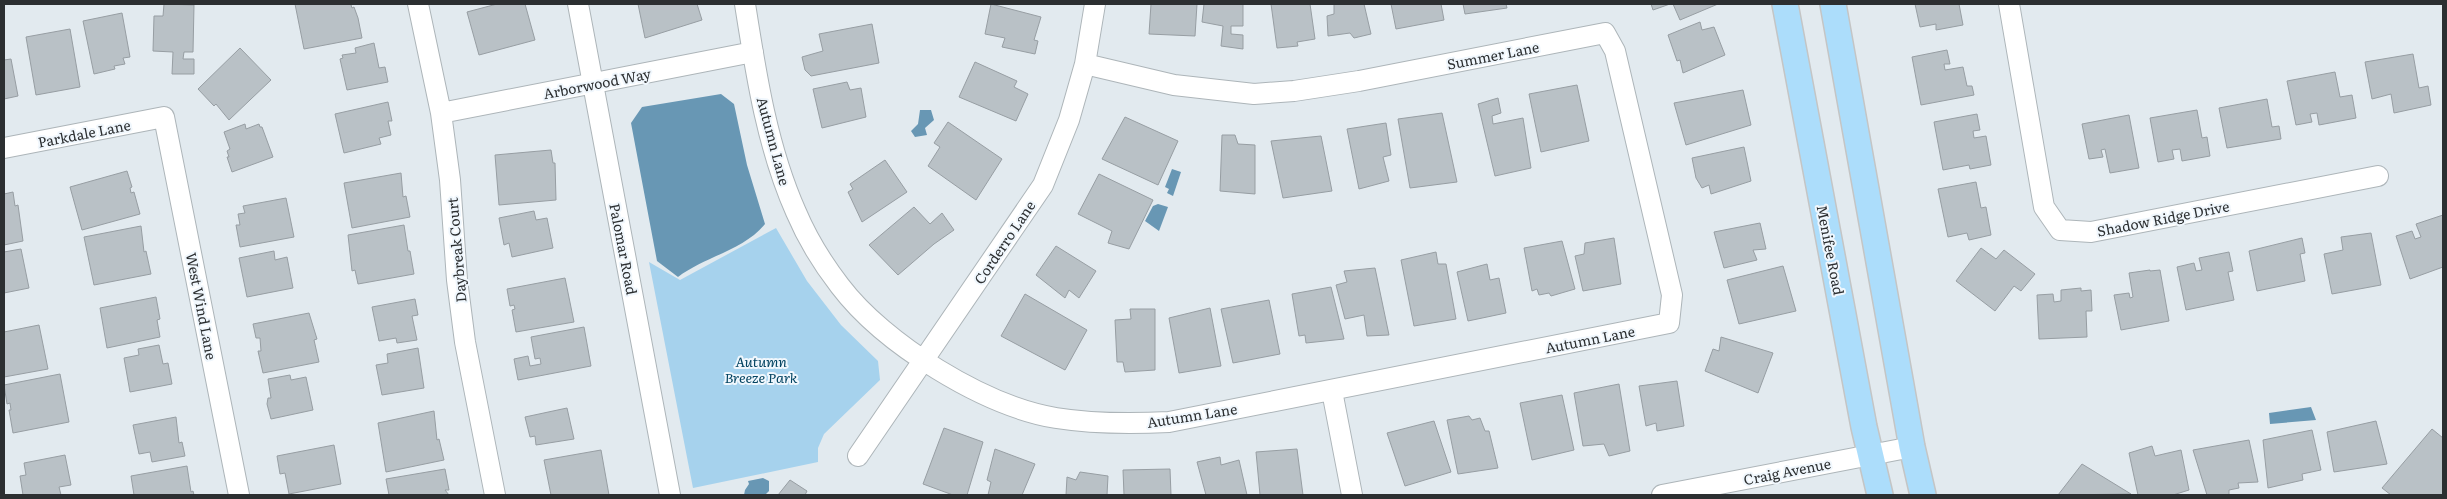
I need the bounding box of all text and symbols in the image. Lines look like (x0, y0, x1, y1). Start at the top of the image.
street label: Summer Lane (1445, 36, 1541, 74)
street label: Arborwood Way (542, 63, 653, 103)
street label: Autumn Lane (753, 95, 795, 187)
street label: Parkdale Lane (36, 114, 132, 152)
street label: Shadow Ridge Drive (2095, 195, 2231, 241)
street label: Daybreak Court (441, 196, 471, 303)
street label: Corderro Lane (969, 196, 1039, 288)
street label: Palomar Road (605, 201, 643, 297)
street label: Menifee Road (1812, 203, 1850, 297)
street label: West Wind Lane (182, 251, 222, 361)
street label: Autumn Lane (1543, 321, 1637, 357)
park label: Autumn Breeze Park (724, 351, 798, 387)
street label: Autumn Lane (1146, 398, 1238, 432)
street label: Craig Avenue (1742, 453, 1832, 489)

